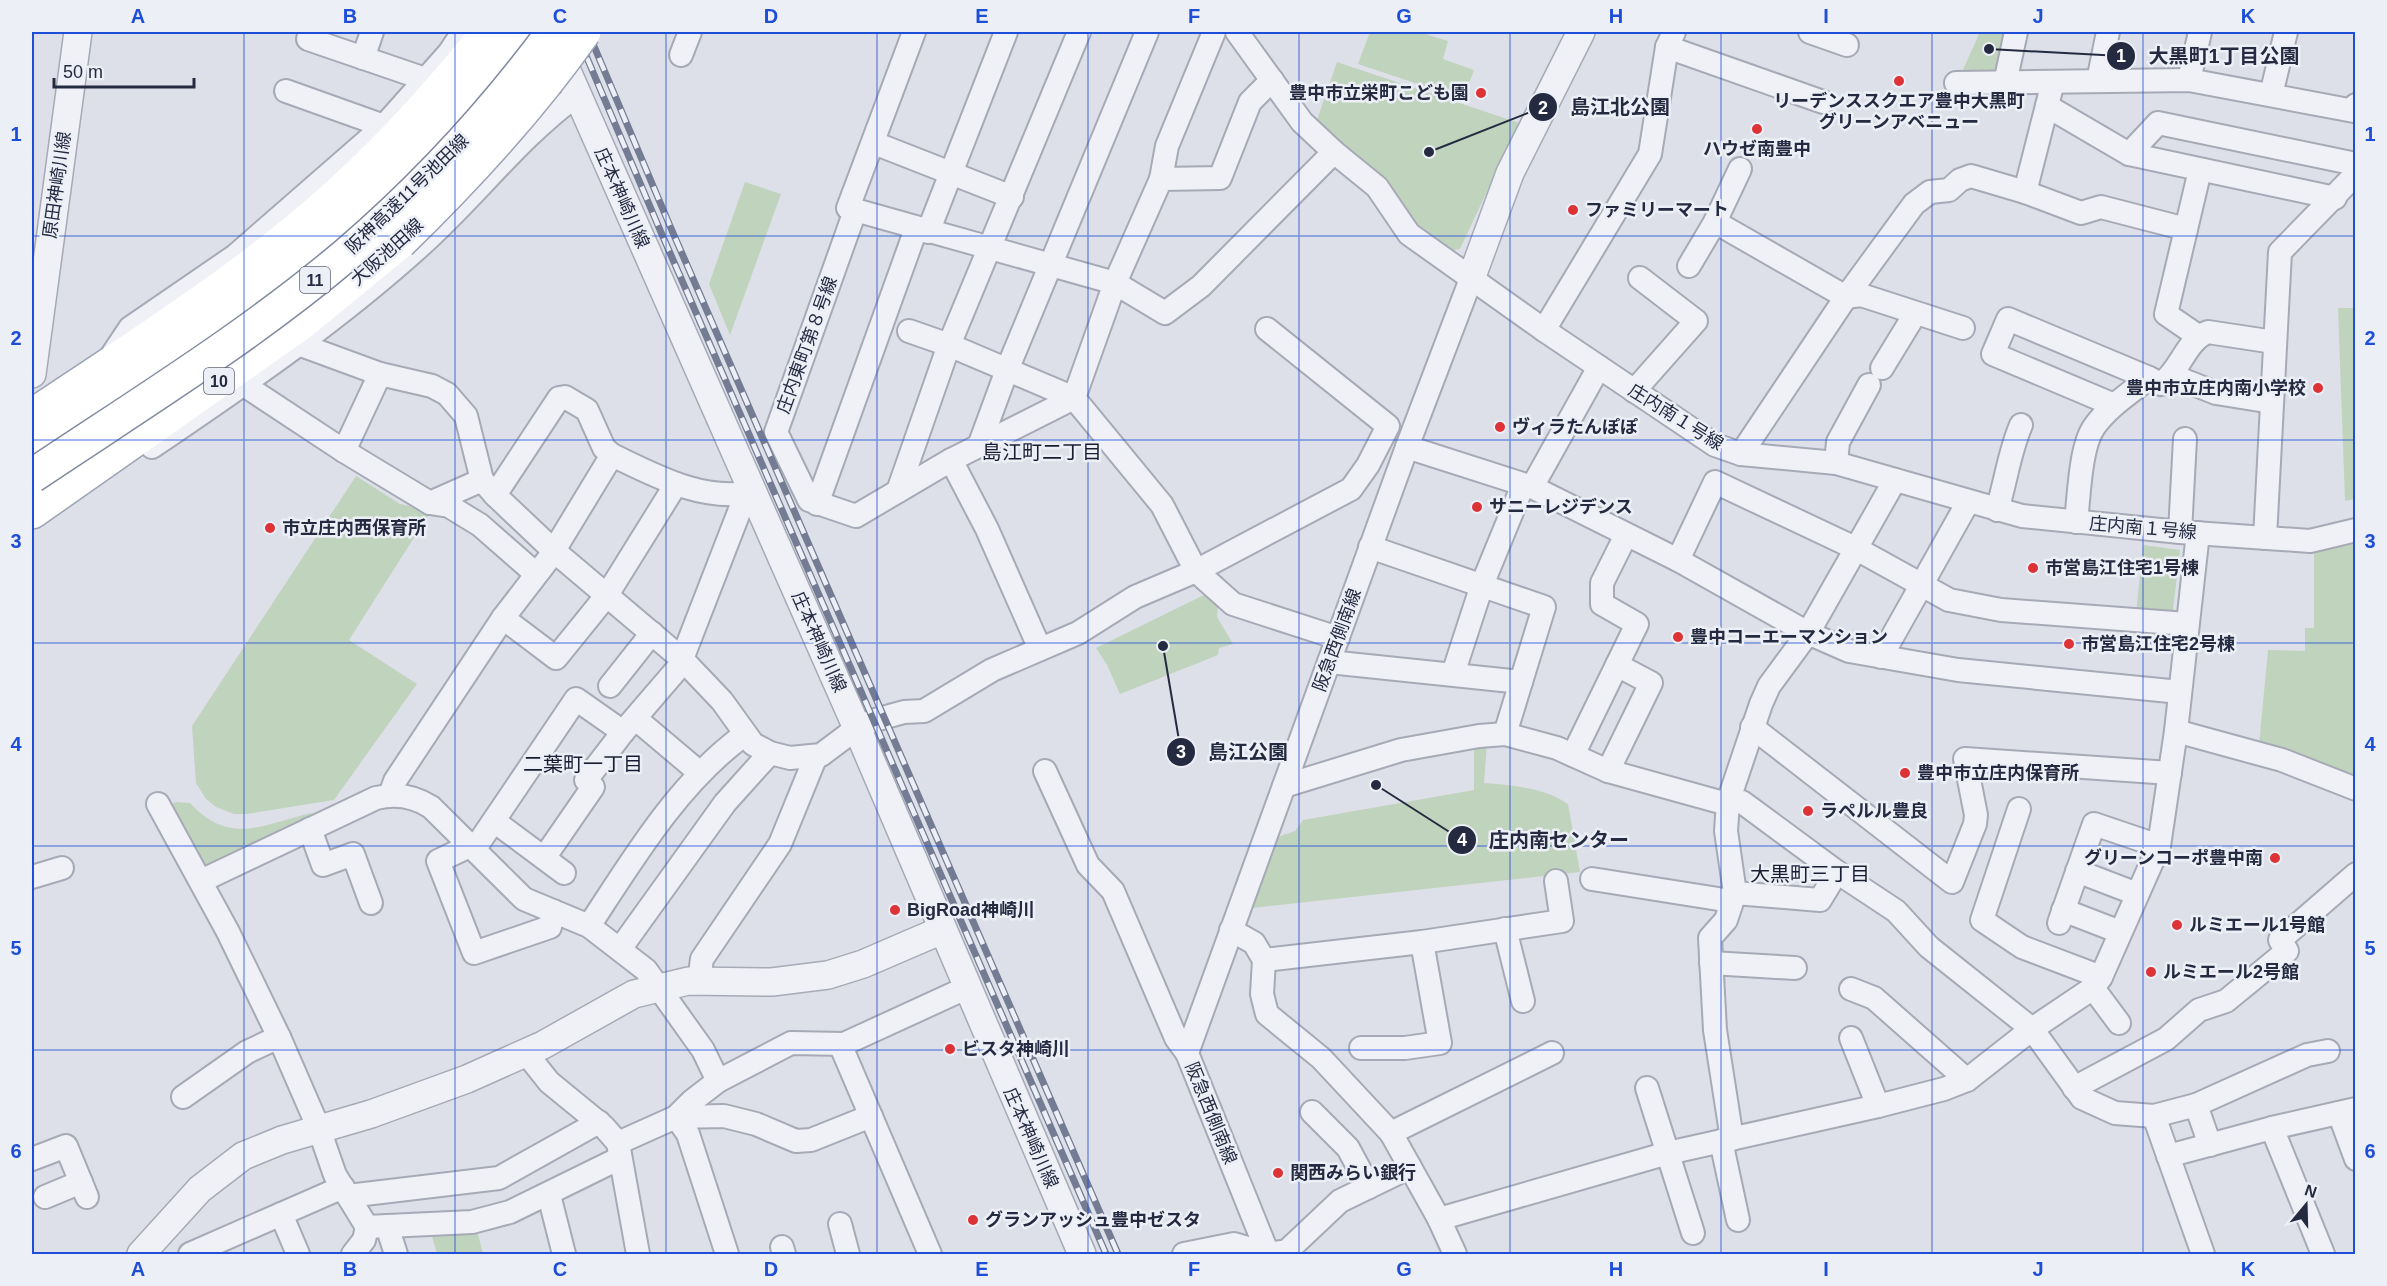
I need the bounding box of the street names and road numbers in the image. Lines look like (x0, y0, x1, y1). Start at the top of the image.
street label: 原田神崎川線 (40, 130, 74, 240)
street label: 阪神高速11号池田線 (342, 130, 472, 258)
street label: 庄本神崎川線 (591, 145, 653, 251)
street label: 大阪池田線 (347, 214, 427, 290)
road number: 11 (300, 267, 330, 293)
street label: 庄内東町第８号線 (773, 274, 841, 416)
road number: 10 (204, 368, 234, 394)
street label: 庄内南１号線 (1625, 380, 1727, 454)
street label: 庄内南１号線 (2088, 513, 2198, 543)
street label: 阪急西側南線 (1309, 586, 1365, 694)
street label: 庄本神崎川線 (788, 589, 850, 695)
street label: 阪急西側南線 (1181, 1059, 1241, 1167)
street label: 庄本神崎川線 (1000, 1085, 1062, 1191)

